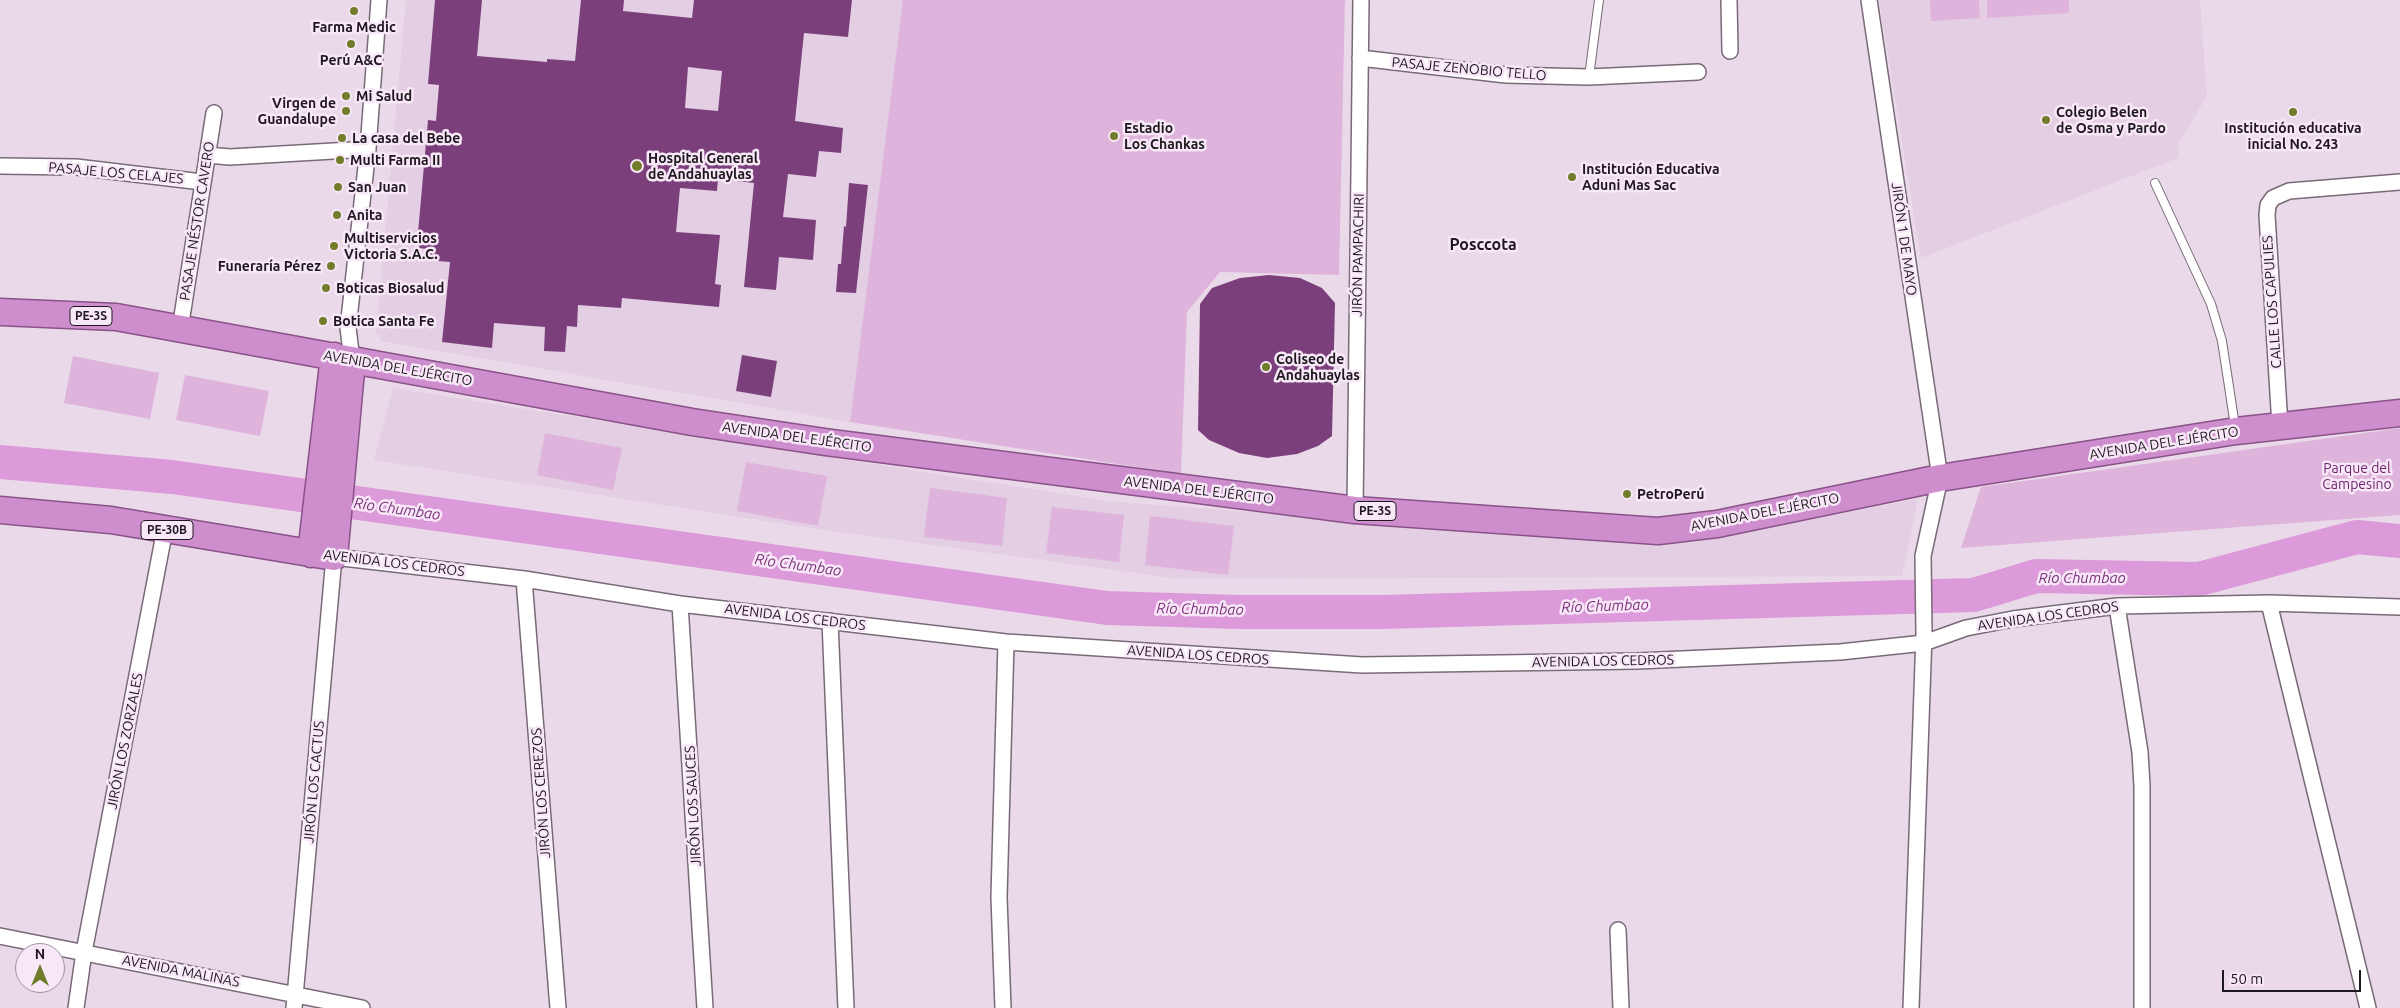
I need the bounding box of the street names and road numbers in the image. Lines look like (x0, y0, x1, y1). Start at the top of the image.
street label: PASAJE ZENOBIO TELLO (1391, 54, 1547, 84)
street label: PASAJE NÉSTOR CAVERO (176, 140, 218, 302)
street label: PASAJE LOS CELAJES (48, 159, 184, 187)
street label: JIRÓN 1 DE MAYO (1888, 181, 1920, 297)
street label: JIRÓN PAMPACHIRI (1349, 193, 1367, 317)
street label: CALLE LOS CAPULIES (2259, 235, 2285, 369)
road number: PE-3S (70, 306, 112, 326)
street label: AVENIDA DEL EJÉRCITO (322, 347, 474, 389)
street label: AVENIDA DEL EJÉRCITO (721, 418, 873, 456)
street label: AVENIDA DEL EJÉRCITO (2088, 423, 2240, 463)
street label: AVENIDA DEL EJÉRCITO (1123, 472, 1275, 508)
street label: AVENIDA DEL EJÉRCITO (1689, 489, 1841, 535)
road number: PE-3S (1354, 502, 1396, 520)
road number: PE-30B (141, 520, 193, 540)
street label: AVENIDA LOS CEDROS (322, 546, 466, 580)
street label: AVENIDA LOS CEDROS (1976, 598, 2120, 634)
street label: AVENIDA LOS CEDROS (723, 600, 867, 634)
street label: AVENIDA LOS CEDROS (1127, 642, 1269, 668)
street label: AVENIDA LOS CEDROS (1532, 651, 1674, 671)
street label: JIRÓN LOS ZORZALES (104, 671, 146, 811)
street label: JIRÓN LOS CACTUS (300, 720, 328, 844)
street label: JIRÓN LOS CEREZOS (528, 727, 554, 859)
street label: JIRÓN LOS SAUCES (681, 745, 705, 867)
street label: AVENIDA MALINAS (121, 951, 241, 991)

